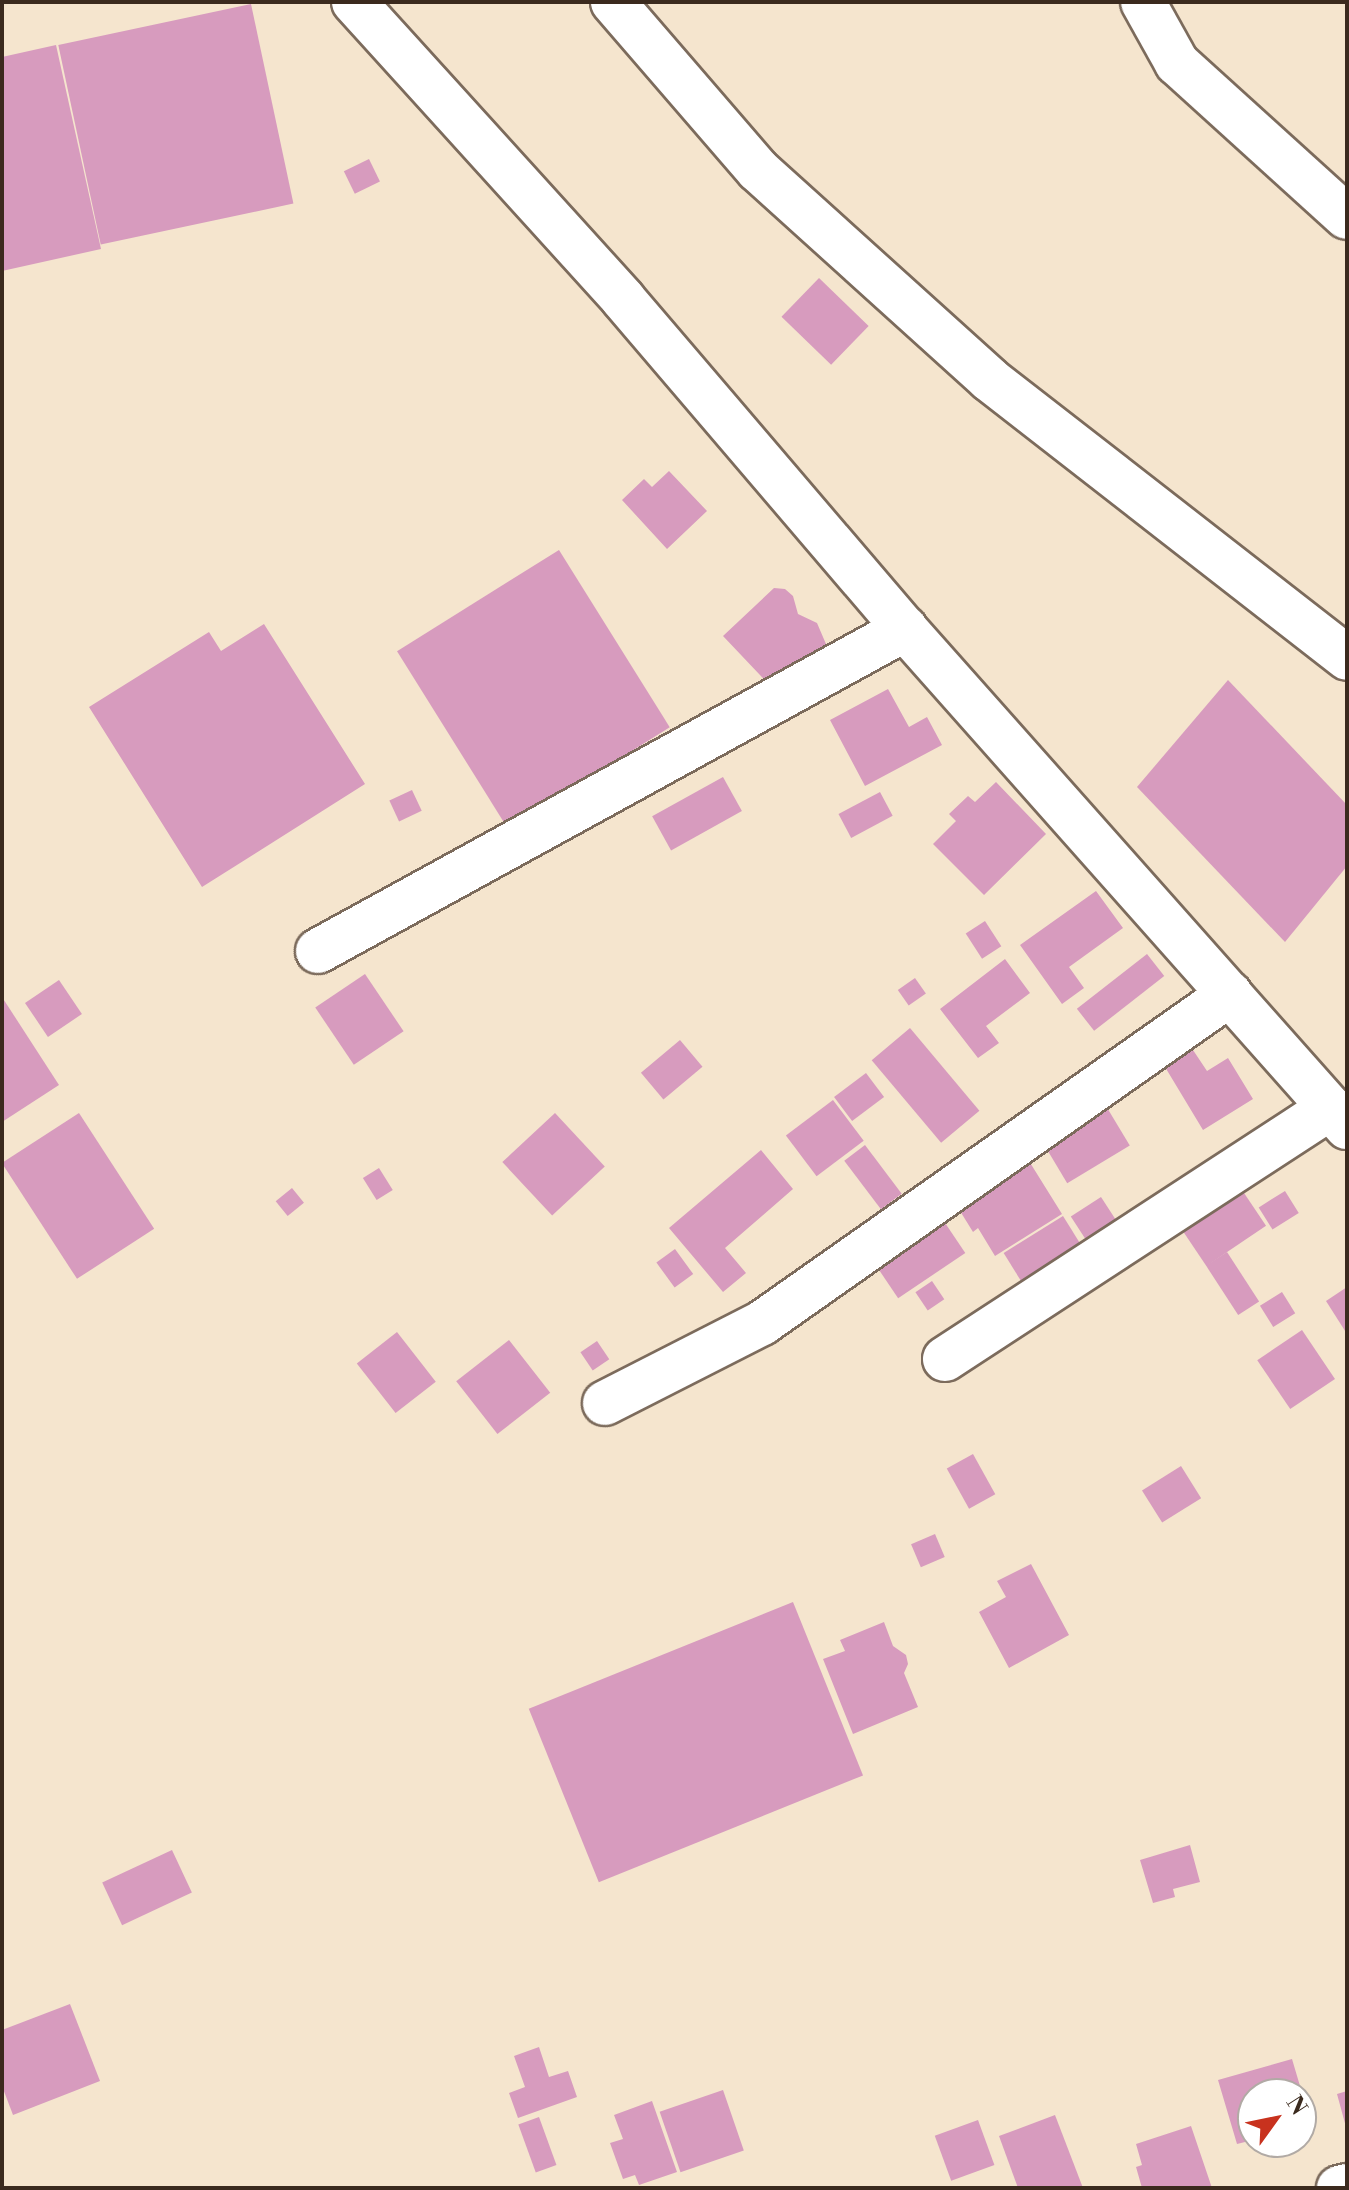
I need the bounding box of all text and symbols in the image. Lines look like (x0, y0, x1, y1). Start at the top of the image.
north arrow (1237, 2078, 1317, 2158)
text: N (1280, 2091, 1312, 2120)

